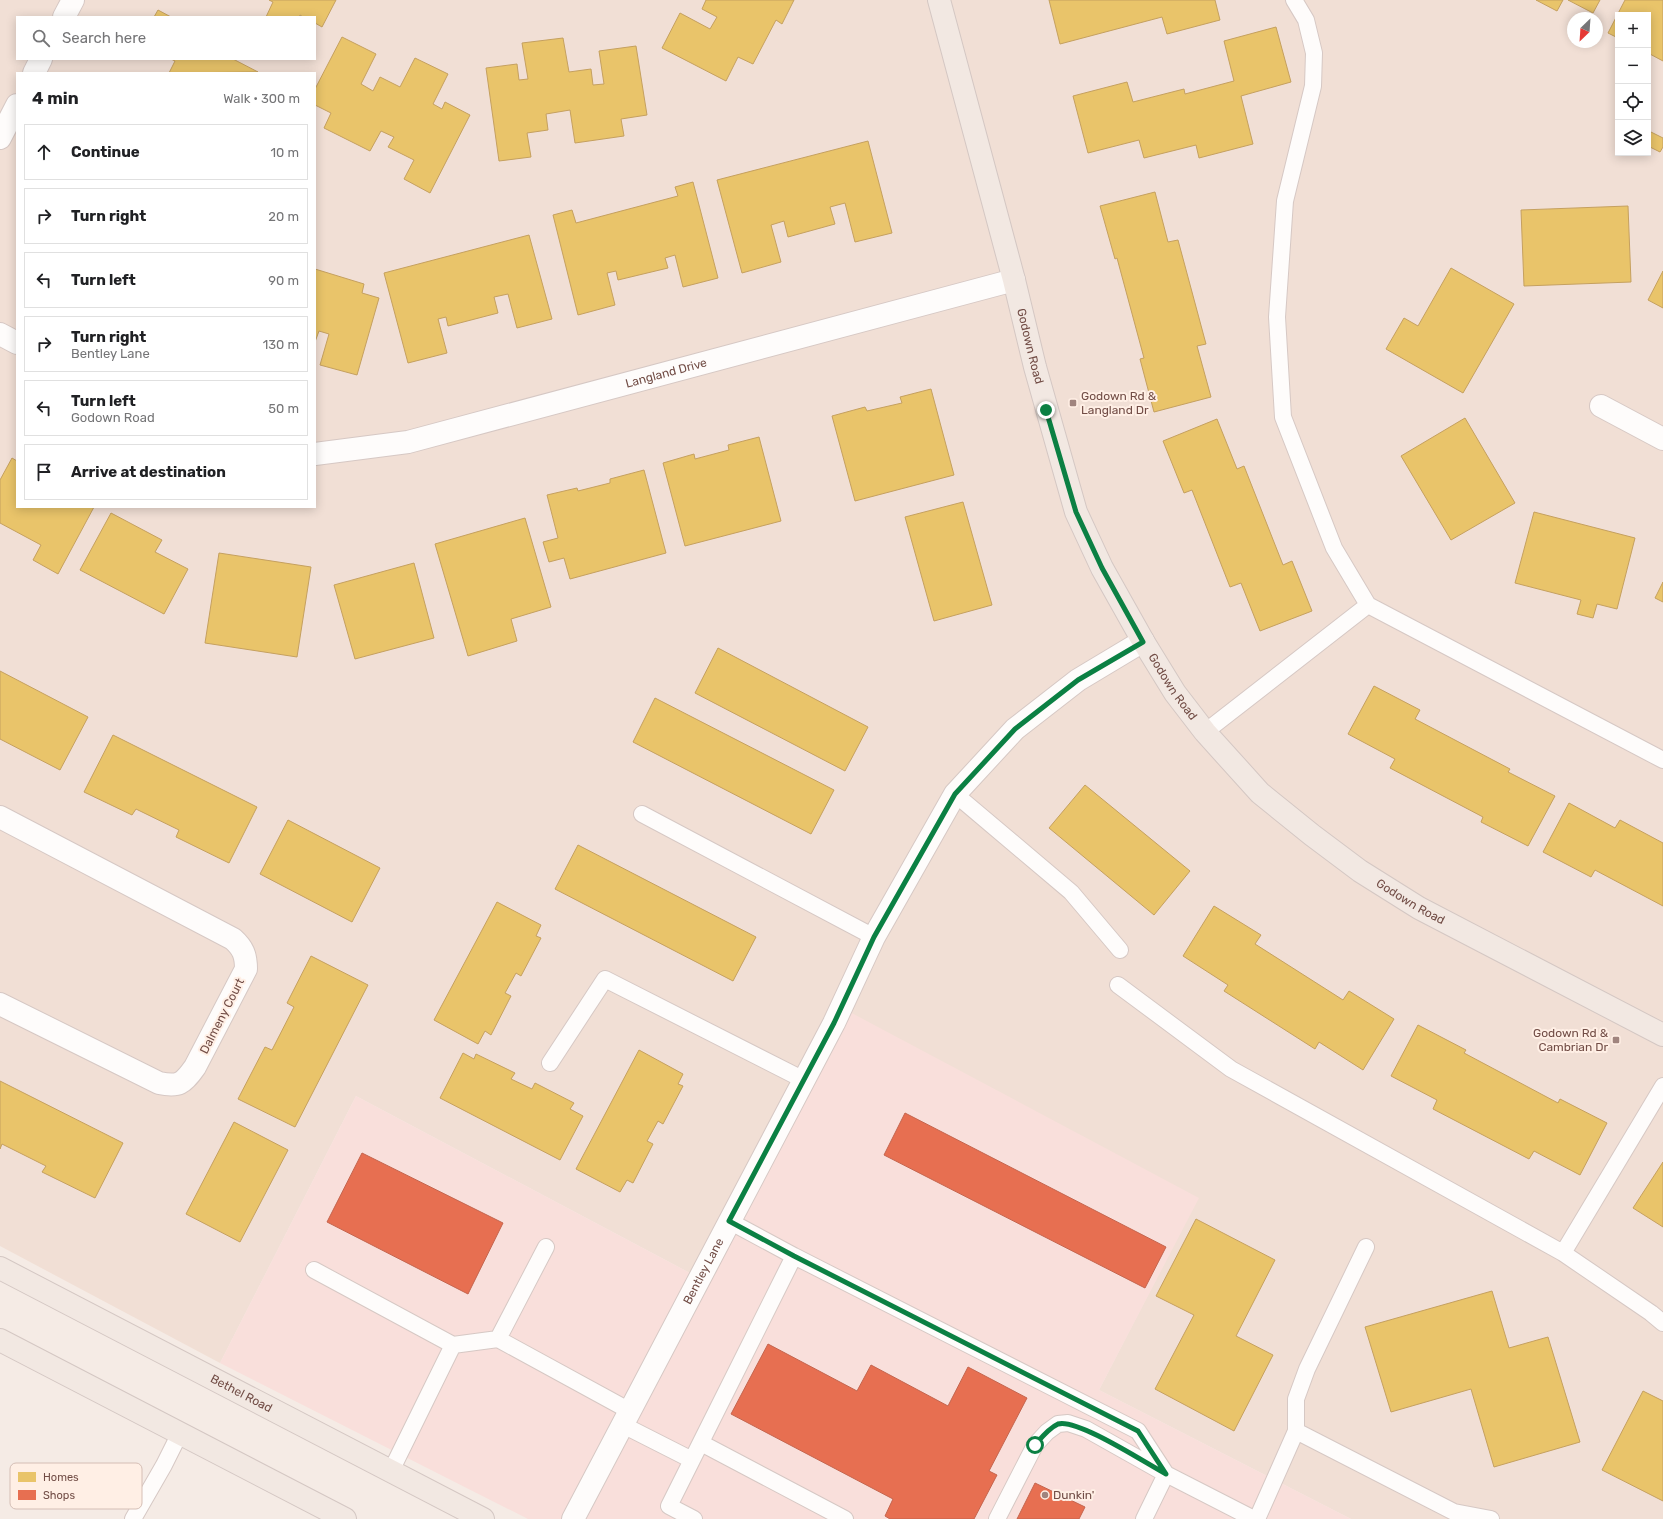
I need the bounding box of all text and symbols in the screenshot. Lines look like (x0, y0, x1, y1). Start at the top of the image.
north arrow (1567, 12, 1603, 48)
map controls (1615, 12, 1651, 156)
button: + (1615, 12, 1651, 48)
search box (16, 16, 316, 60)
icon: search (30, 27, 52, 49)
text: Search here (62, 29, 146, 47)
button: − (1615, 48, 1651, 84)
button: locate (1615, 84, 1651, 120)
text: 4 min (32, 88, 79, 108)
text: Walk · 300 m (223, 91, 300, 106)
button: layers (1615, 120, 1651, 156)
icon: ahead (33, 141, 55, 163)
text: Continue (71, 143, 140, 161)
text: 10 m (270, 145, 299, 160)
icon: right (33, 205, 55, 227)
text: Turn right (71, 207, 146, 225)
text: 20 m (268, 209, 299, 224)
icon: left (33, 269, 55, 291)
text: Turn left (71, 271, 136, 289)
text: 90 m (268, 273, 299, 288)
street label: Godown Road (1014, 307, 1046, 386)
text: Turn right (71, 328, 146, 346)
icon: right (33, 333, 55, 355)
text: 130 m (263, 337, 299, 352)
text: Bentley Lane (71, 346, 150, 361)
street label: Langland Drive (624, 355, 709, 391)
place label: Godown Rd & Langland Dr (1081, 389, 1157, 417)
text: Turn left (71, 392, 136, 410)
icon: left (33, 397, 55, 419)
marker: Godown Rd & Langland Dr (1068, 398, 1078, 408)
text: 50 m (268, 401, 299, 416)
route end (1037, 401, 1055, 419)
text: Godown Road (71, 410, 155, 425)
icon: arrive (33, 461, 55, 483)
text: Arrive at destination (71, 463, 226, 481)
street label: Godown Road (1145, 651, 1200, 723)
street label: Godown Road (1374, 876, 1447, 927)
street label: Dalmeny Court (197, 976, 247, 1056)
place label: Godown Rd & Cambrian Dr (1533, 1026, 1609, 1054)
marker: Godown Rd & Cambrian Dr (1611, 1035, 1621, 1045)
street label: Bentley Lane (680, 1236, 727, 1307)
street label: Bethel Road (208, 1372, 275, 1415)
route start (1026, 1436, 1044, 1454)
legend (10, 1463, 142, 1509)
text: Homes (43, 1471, 79, 1484)
place label: Dunkin' (1053, 1488, 1094, 1502)
text: Shops (43, 1489, 75, 1502)
marker: Dunkin' (1040, 1490, 1050, 1500)

